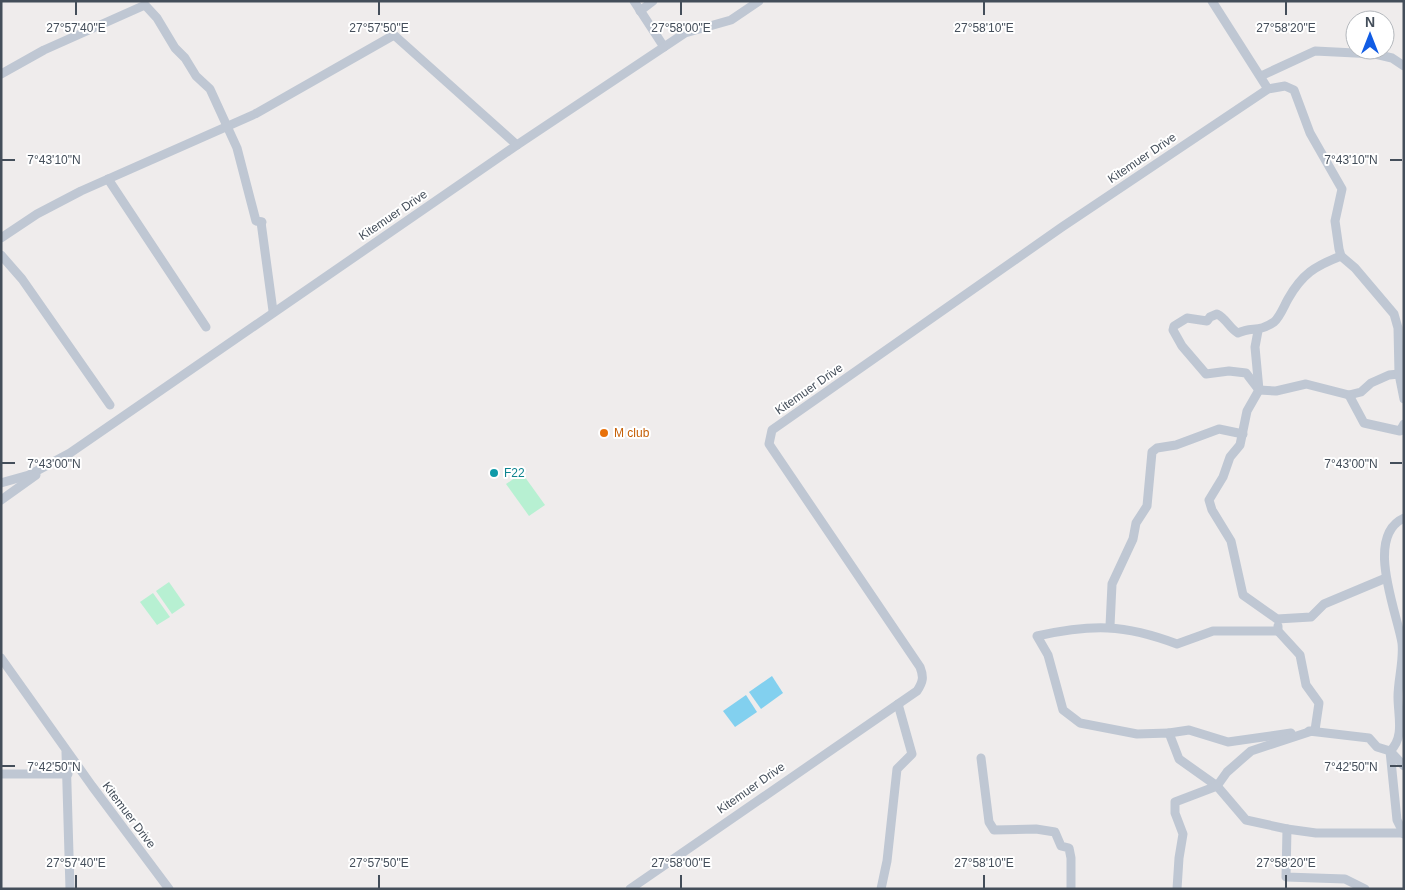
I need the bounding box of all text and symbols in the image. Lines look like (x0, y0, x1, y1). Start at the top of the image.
north arrow (1345, 10, 1395, 60)
text: N (1365, 14, 1375, 30)
text: 27°57'40"E (46, 21, 106, 35)
text: 27°57'50"E (349, 21, 409, 35)
text: 27°58'00"E (651, 21, 711, 35)
text: 27°58'10"E (954, 21, 1014, 35)
text: 27°58'20"E (1256, 21, 1316, 35)
street label: Kitemuer Drive (1105, 130, 1179, 186)
text: 7°43'10"N (27, 153, 81, 167)
text: 7°43'10"N (1324, 153, 1378, 167)
street label: Kitemuer Drive (356, 187, 430, 243)
street label: Kitemuer Drive (772, 360, 846, 417)
place label: M club (614, 426, 650, 440)
marker: M club (598, 427, 610, 439)
text: 7°43'00"N (27, 457, 81, 471)
text: 7°43'00"N (1324, 457, 1378, 471)
place label: F22 (504, 466, 525, 480)
marker: F22 (488, 467, 500, 479)
street label: Kitemuer Drive (714, 759, 788, 816)
text: 7°42'50"N (27, 760, 81, 774)
text: 7°42'50"N (1324, 760, 1378, 774)
street label: Kitemuer Drive (100, 779, 159, 851)
text: 27°57'40"E (46, 856, 106, 870)
text: 27°57'50"E (349, 856, 409, 870)
text: 27°58'00"E (651, 856, 711, 870)
text: 27°58'10"E (954, 856, 1014, 870)
text: 27°58'20"E (1256, 856, 1316, 870)

